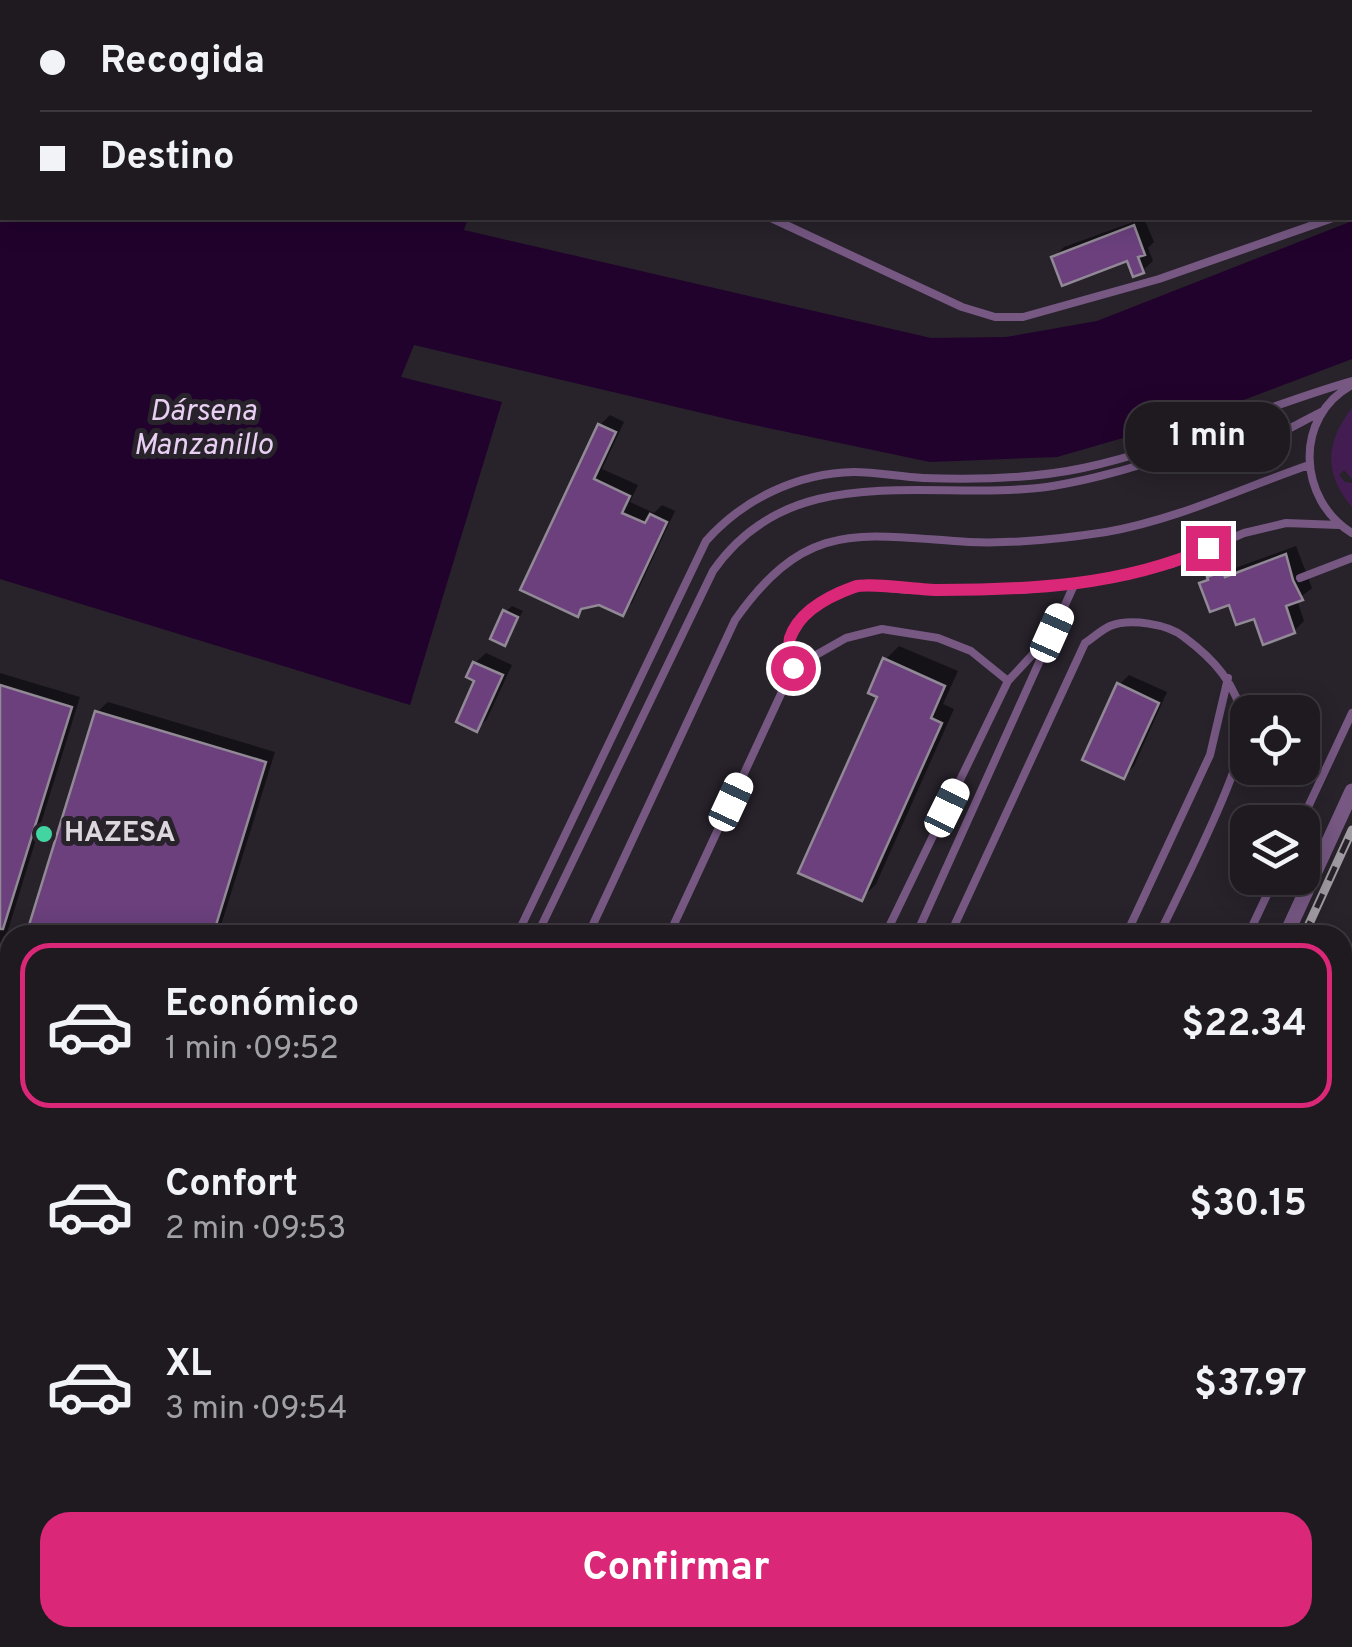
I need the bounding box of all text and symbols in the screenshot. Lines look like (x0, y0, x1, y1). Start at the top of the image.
text: Recogida (100, 38, 265, 87)
text: Destino (100, 134, 235, 183)
water label: Dársena Manzanillo (133, 394, 273, 465)
callout: 1 min (1126, 403, 1290, 473)
text: 1 min (1169, 417, 1246, 457)
route end (1186, 526, 1231, 571)
car (1026, 599, 1078, 667)
route start (771, 646, 816, 691)
map controls (1230, 695, 1320, 895)
button: locate (1230, 695, 1320, 785)
car (705, 768, 757, 836)
car (920, 774, 974, 842)
button: layers (1230, 805, 1320, 895)
place label: HAZESA (64, 816, 176, 852)
marker: HAZESA (33, 823, 55, 845)
icon: car (45, 981, 135, 1071)
text: Económico (165, 981, 359, 1030)
text: $22.34 (1181, 1001, 1307, 1050)
text: 1 min · 09:52 (165, 1030, 339, 1070)
icon: car (45, 1161, 135, 1251)
text: Confort (165, 1161, 298, 1210)
text: $30.15 (1189, 1181, 1307, 1230)
text: 2 min · 09:53 (165, 1210, 346, 1250)
icon: car (45, 1341, 135, 1431)
text: XL (165, 1341, 212, 1390)
text: $37.97 (1194, 1361, 1307, 1410)
text: 3 min · 09:54 (165, 1390, 347, 1430)
button: Confirmar (40, 1512, 1312, 1627)

